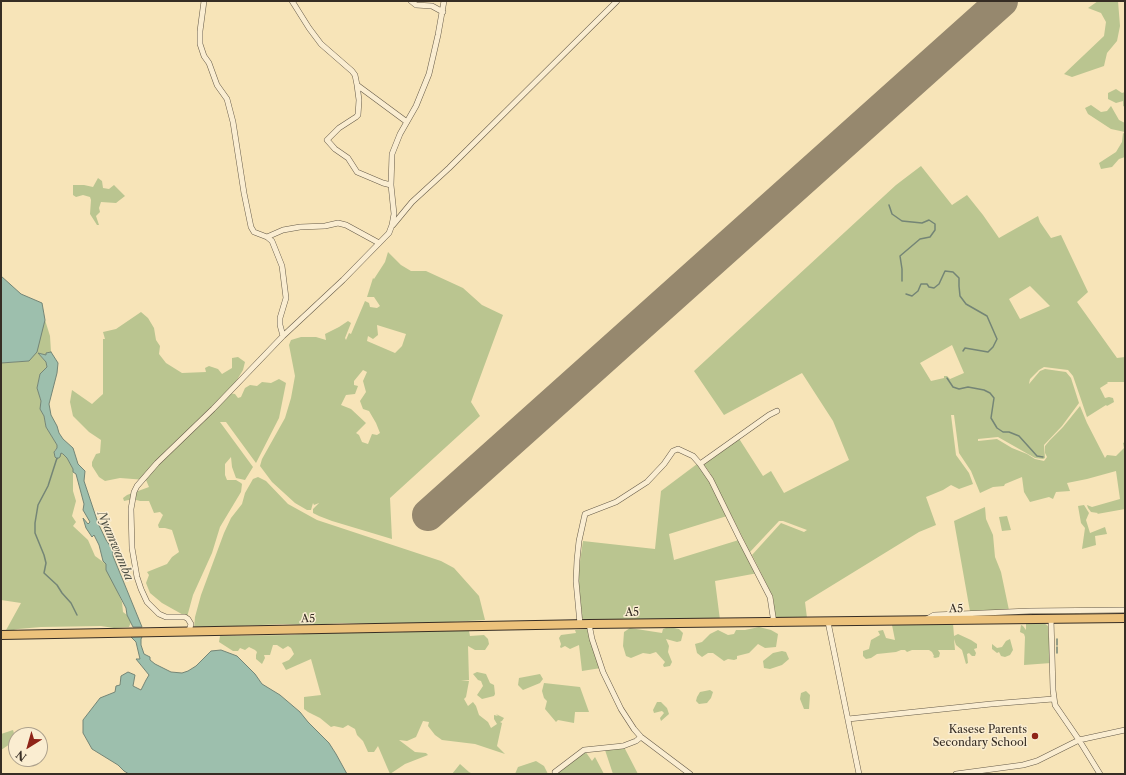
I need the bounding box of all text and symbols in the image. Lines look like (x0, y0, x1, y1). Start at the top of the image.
water label: Nyamwamba (94, 509, 136, 583)
street label: A5 (949, 602, 963, 616)
street label: A5 (625, 606, 639, 620)
street label: A5 (301, 612, 315, 626)
place label: Kasese Parents Secondary School (933, 723, 1027, 749)
north arrow (8, 727, 48, 767)
marker: Kasese Parents Secondary School (1030, 731, 1040, 741)
text: N (13, 747, 29, 764)

